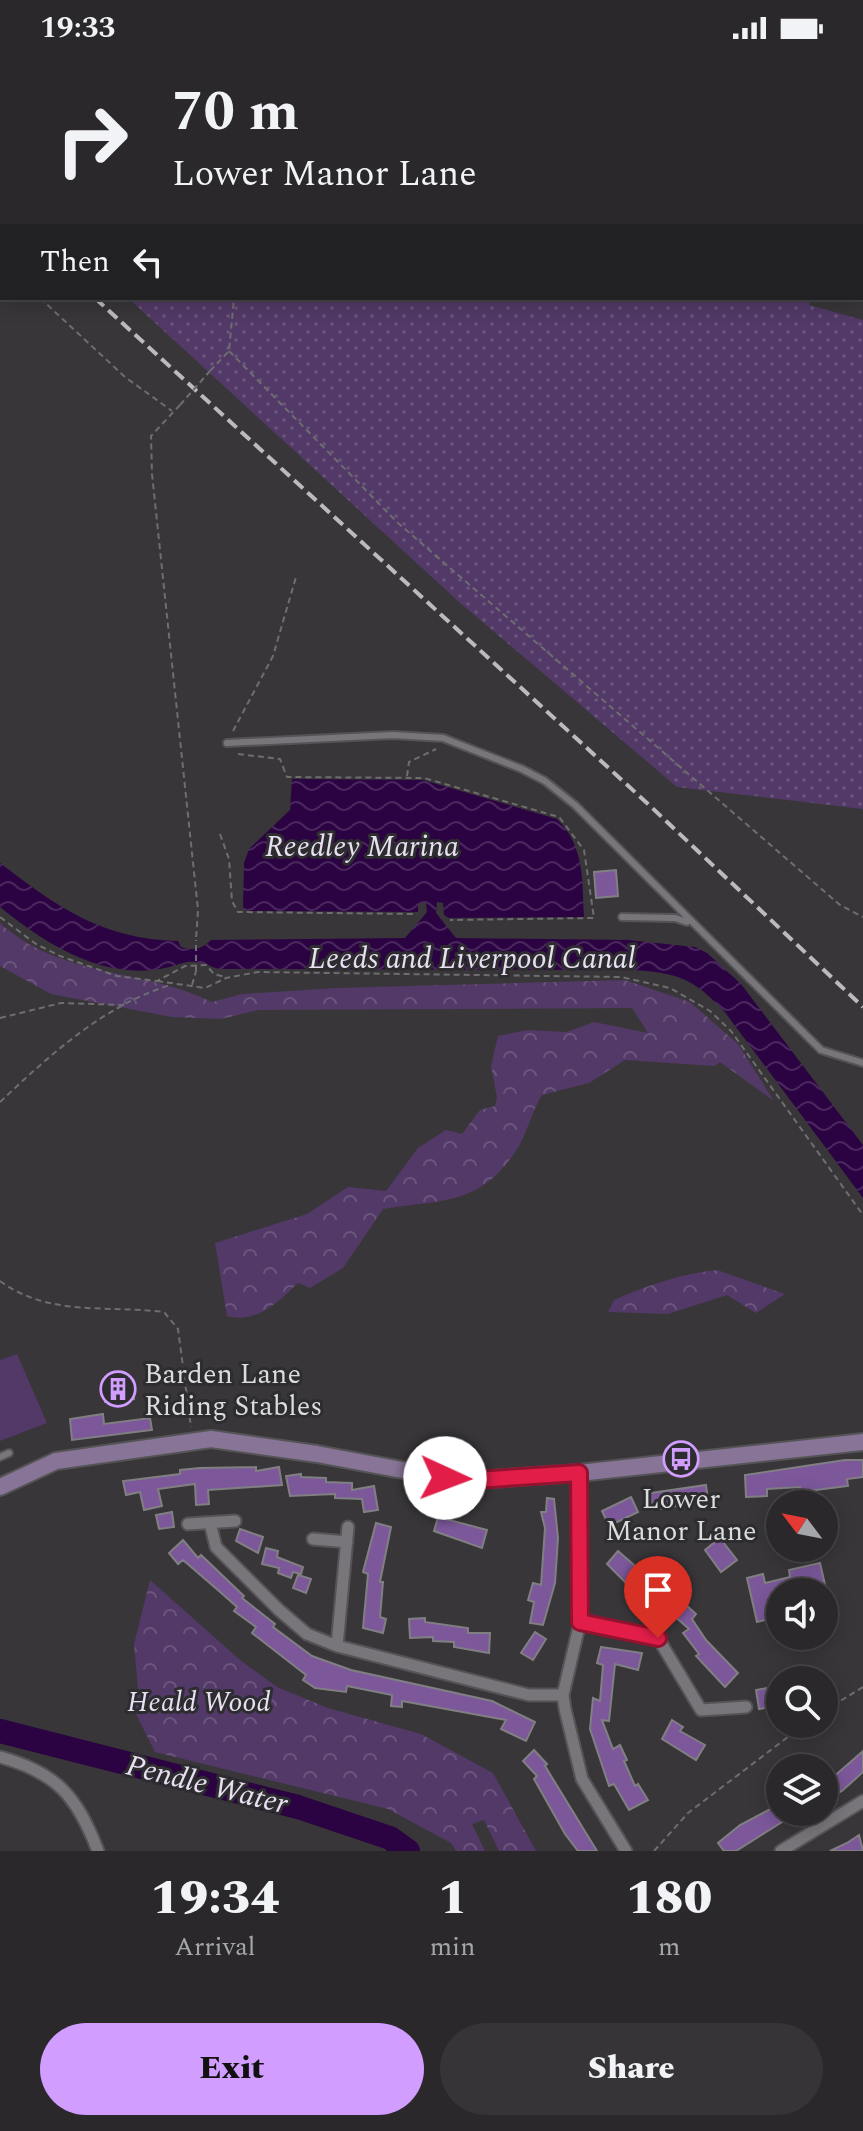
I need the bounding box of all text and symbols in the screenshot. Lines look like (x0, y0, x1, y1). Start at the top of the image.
text: 19:33 (40, 5, 115, 51)
text: 70 m (172, 70, 299, 155)
icon: right (40, 88, 144, 192)
text: Lower Manor Lane (172, 147, 477, 202)
text: Then (40, 239, 110, 285)
icon: left (126, 240, 170, 284)
water label: Reedley Marina (265, 824, 459, 870)
water label: Leeds and Liverpool Canal (308, 936, 636, 982)
place label: Barden Lane Riding Stables (144, 1353, 322, 1428)
building icon: Barden Lane Riding Stables (99, 1370, 137, 1408)
position arrow (403, 1436, 487, 1520)
bus stop icon: Lower Manor Lane (662, 1440, 700, 1478)
place label: Lower Manor Lane (605, 1478, 757, 1553)
north arrow (766, 1490, 838, 1562)
map controls (766, 1490, 838, 1826)
pin (624, 1556, 692, 1638)
icon: arrive (636, 1568, 680, 1612)
button: sound (766, 1578, 838, 1650)
button: search (766, 1666, 838, 1738)
park label: Heald Wood (127, 1681, 271, 1724)
water label: Pendle Water (121, 1743, 293, 1827)
button: layers (766, 1754, 838, 1826)
text: 19:34 (151, 1862, 279, 1935)
text: 1 (438, 1862, 467, 1935)
text: 180 (626, 1862, 712, 1935)
text: Arrival (174, 1927, 255, 1967)
text: min (430, 1927, 475, 1967)
text: m (658, 1927, 680, 1967)
button: Exit (40, 2023, 424, 2115)
button: Share (440, 2023, 823, 2115)

